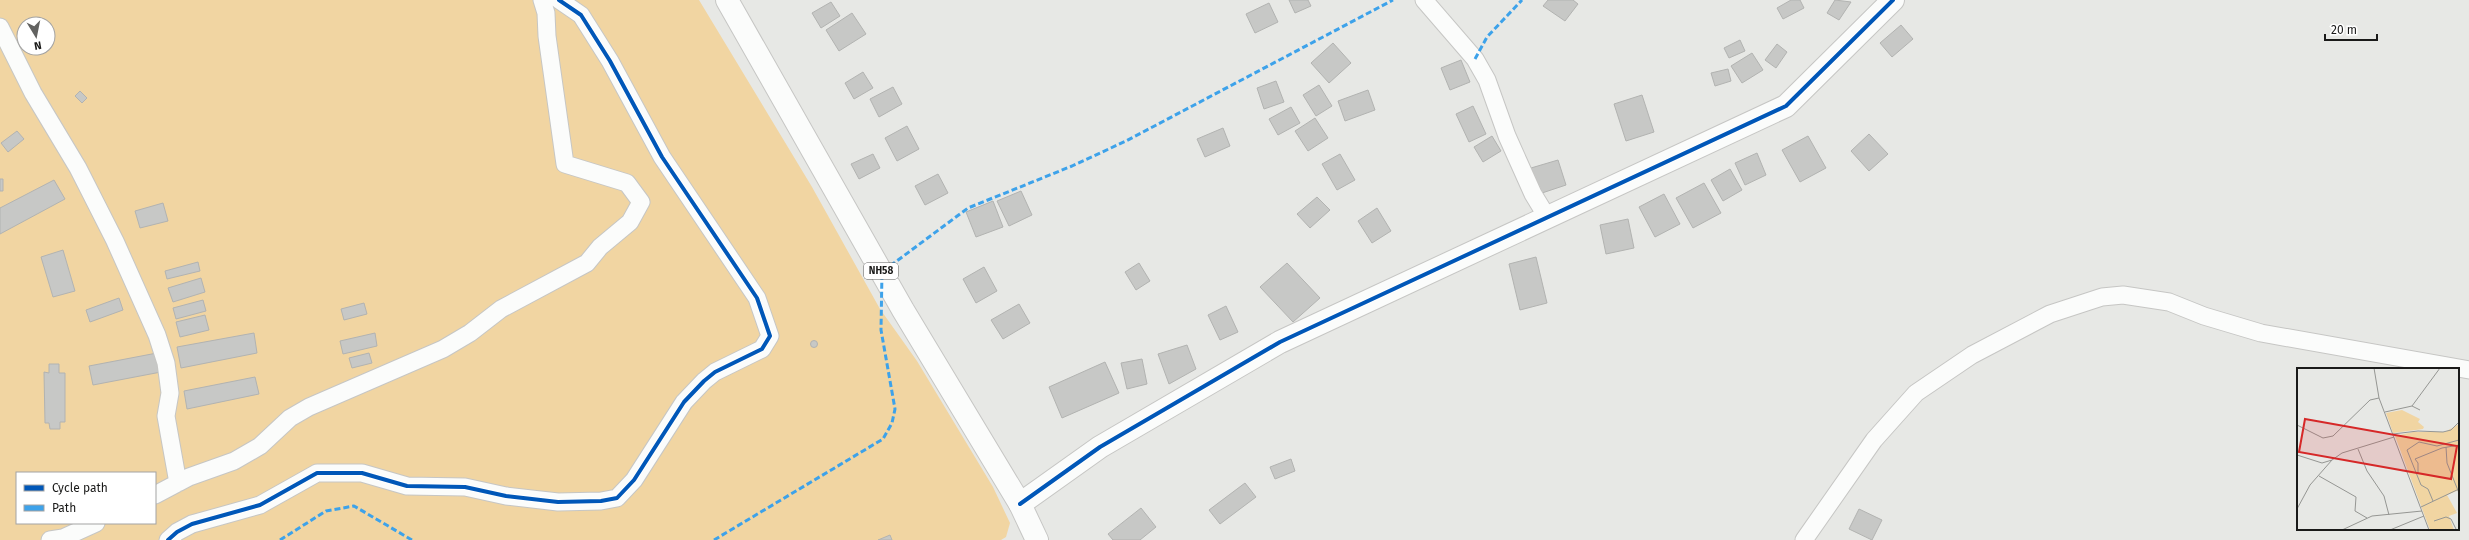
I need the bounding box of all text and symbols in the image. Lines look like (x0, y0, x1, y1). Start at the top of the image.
north arrow (16, 16, 56, 56)
scale bar (2325, 16, 2377, 42)
text: 20 m (2331, 23, 2357, 37)
text: N (33, 38, 42, 52)
road number: NH58 (864, 263, 898, 279)
inset map (2297, 368, 2459, 530)
legend (16, 472, 156, 524)
text: Cycle path (52, 481, 108, 495)
text: Path (52, 501, 76, 515)

